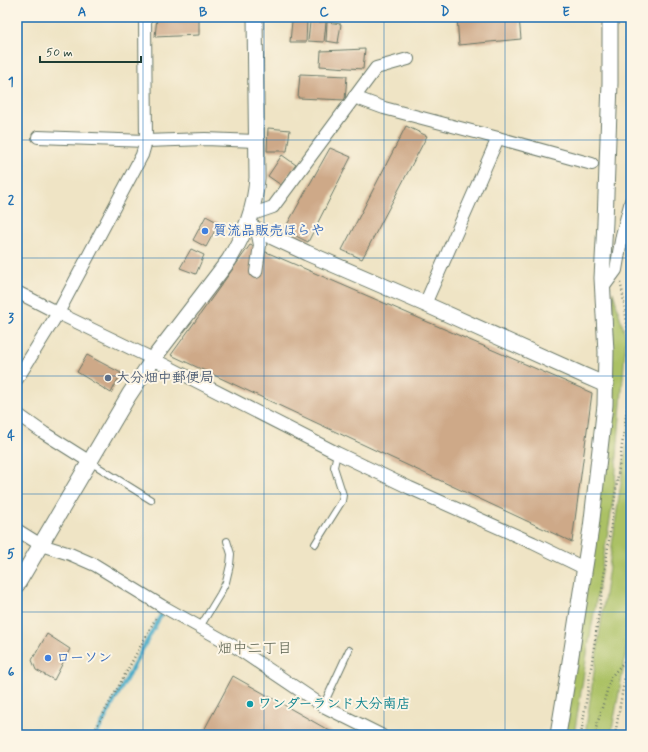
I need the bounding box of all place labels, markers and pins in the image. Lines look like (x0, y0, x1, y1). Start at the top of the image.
place label: 質流品販売ほらや (213, 222, 325, 240)
marker: 質流品販売ほらや (200, 226, 210, 236)
place label: 大分畑中郵便局 (116, 369, 214, 387)
marker: 大分畑中郵便局 (103, 373, 113, 383)
place label: ローソン (56, 649, 112, 667)
marker: ローソン (43, 653, 53, 663)
place label: ワンダーランド大分南店 (258, 695, 411, 713)
marker: ワンダーランド大分南店 (245, 699, 255, 709)

